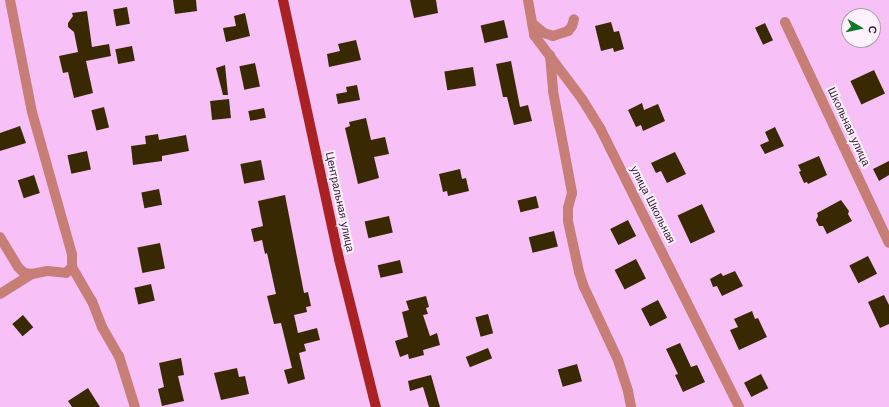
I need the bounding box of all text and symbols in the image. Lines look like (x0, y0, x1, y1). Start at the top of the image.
north arrow (841, 8, 881, 48)
text: С (865, 25, 879, 35)
street label: Школьная улица (824, 86, 872, 168)
street label: Центральная улица (322, 151, 356, 253)
street label: улица Школьная (627, 164, 677, 246)

